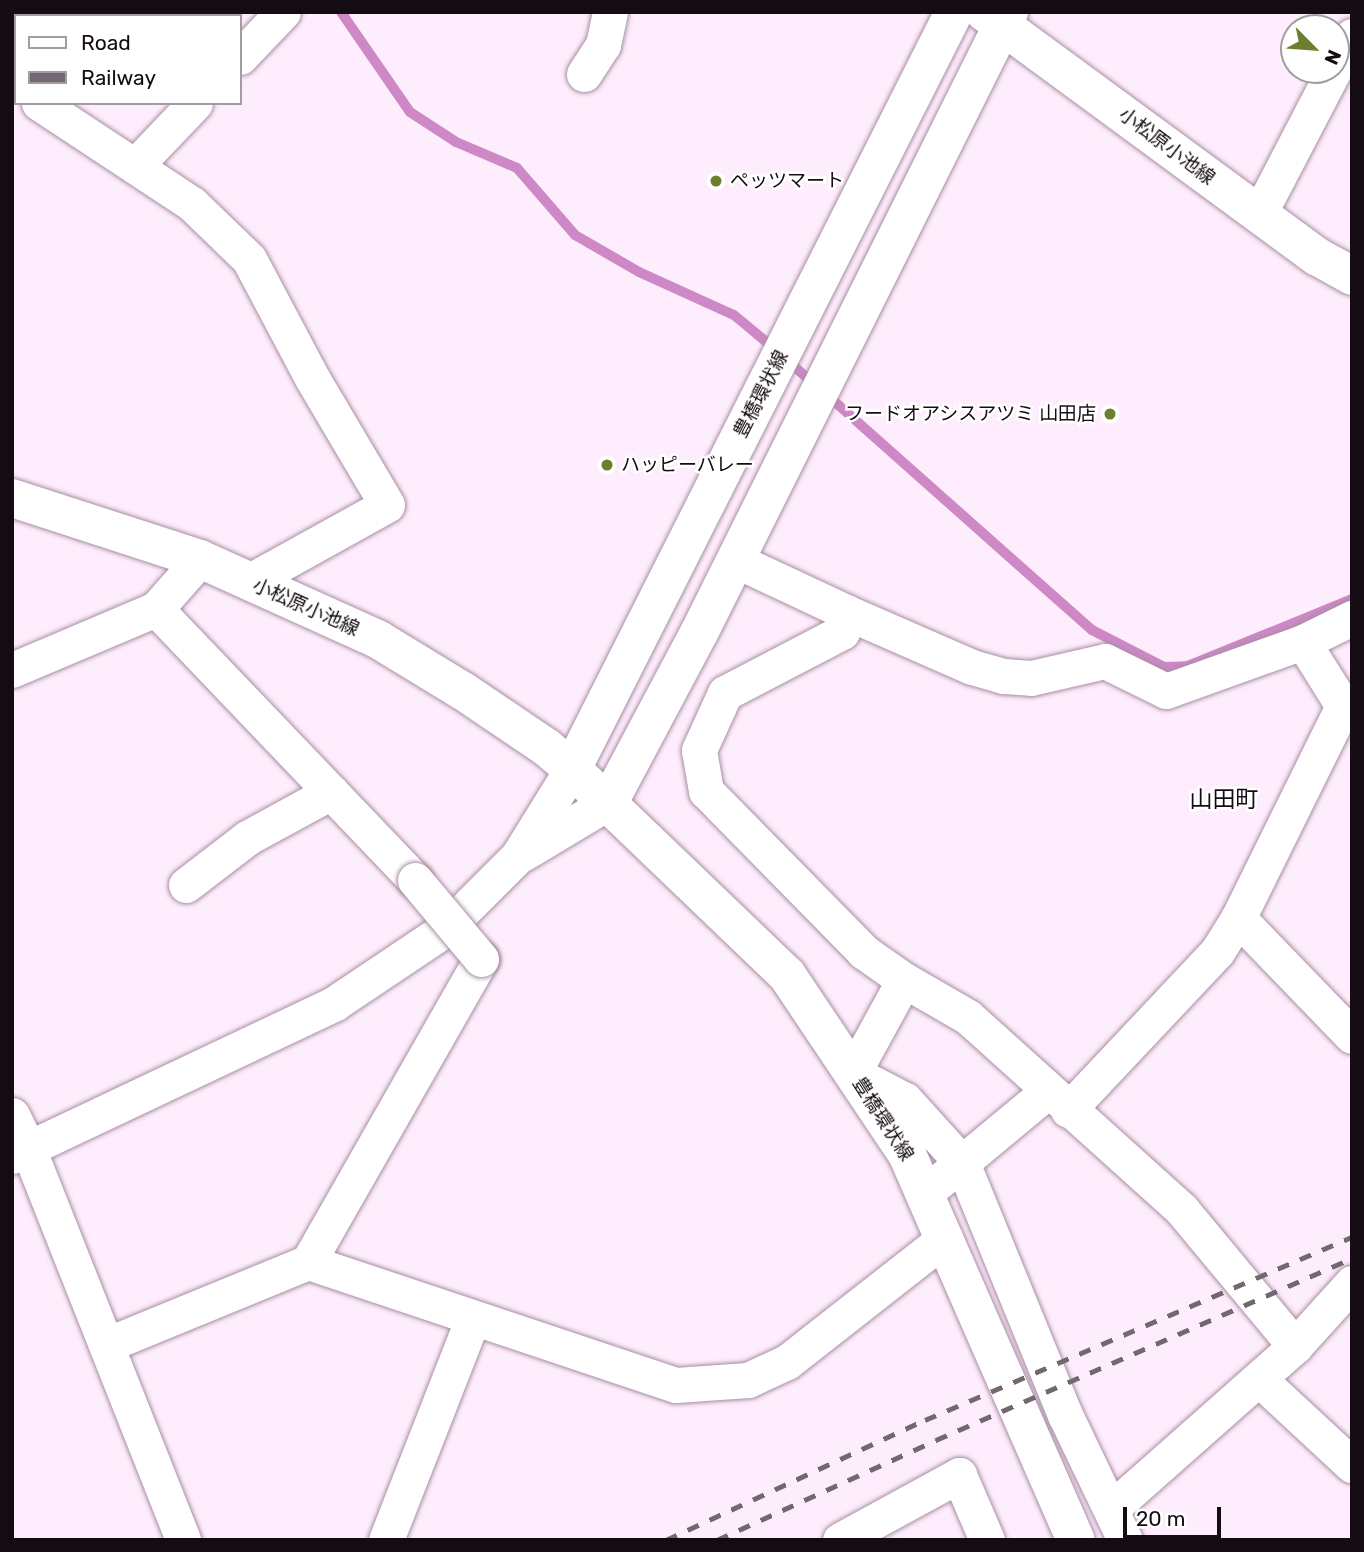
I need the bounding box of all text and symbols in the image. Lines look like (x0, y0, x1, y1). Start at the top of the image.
legend (14, 14, 242, 105)
north arrow (1280, 14, 1350, 84)
text: Road (81, 30, 131, 55)
text: N (1319, 46, 1346, 68)
text: Railway (81, 65, 156, 90)
street label: 小松原小池線 (1115, 103, 1219, 189)
place label: ペッツマート (730, 170, 844, 192)
marker: ペッツマート (708, 173, 724, 189)
street label: 豊橋環状線 (729, 347, 793, 441)
place label: フードオアシスアツミ 山田店 (844, 403, 1096, 425)
marker: フードオアシスアツミ 山田店 (1102, 406, 1118, 422)
place label: ハッピーバレー (621, 454, 754, 476)
marker: ハッピーバレー (599, 457, 615, 473)
street label: 小松原小池線 (249, 573, 363, 641)
district label: 山田町 (1190, 785, 1258, 813)
street label: 豊橋環状線 (848, 1073, 918, 1165)
scale bar (1126, 1492, 1224, 1536)
text: 20 m (1136, 1506, 1185, 1531)

